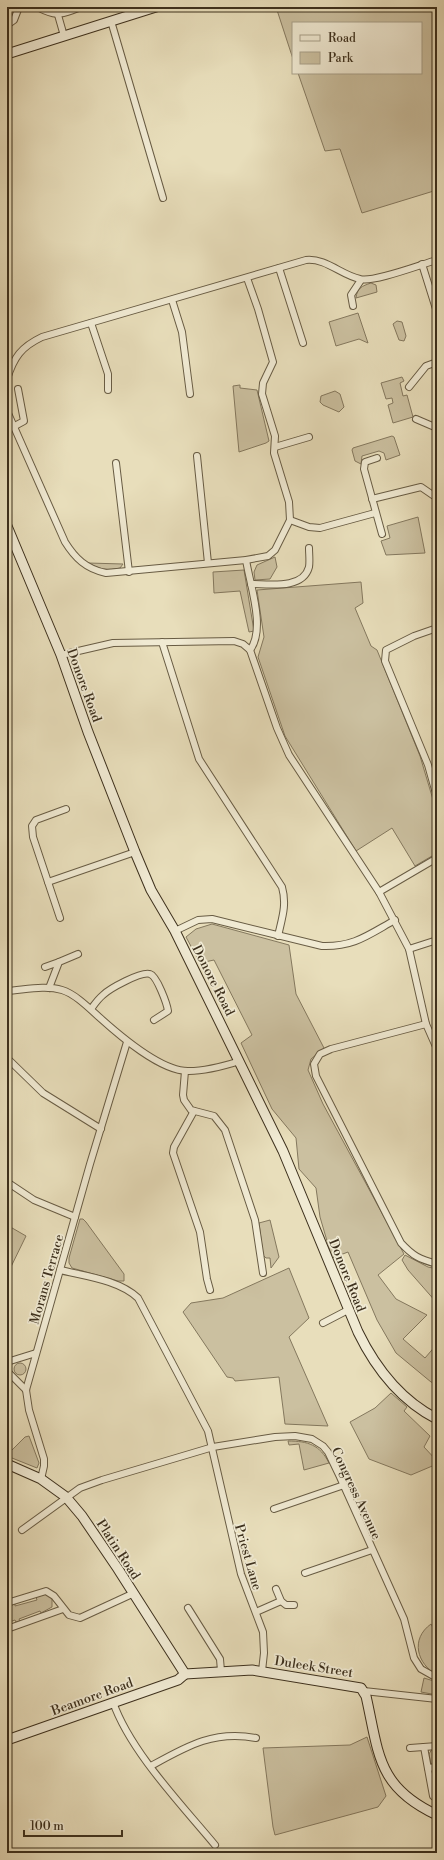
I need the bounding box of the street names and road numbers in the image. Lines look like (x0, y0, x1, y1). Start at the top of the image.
street label: Donore Road (63, 646, 105, 725)
street label: Donore Road (188, 942, 238, 1019)
street label: Morans Terrace (26, 1232, 68, 1326)
street label: Donore Road (325, 1237, 369, 1315)
street label: Congress Avenue (328, 1445, 385, 1543)
street label: Platin Road (93, 1516, 144, 1583)
street label: Priest Lane (231, 1522, 265, 1593)
street label: Duleek Street (273, 1653, 355, 1681)
street label: Beamore Road (48, 1675, 136, 1719)

